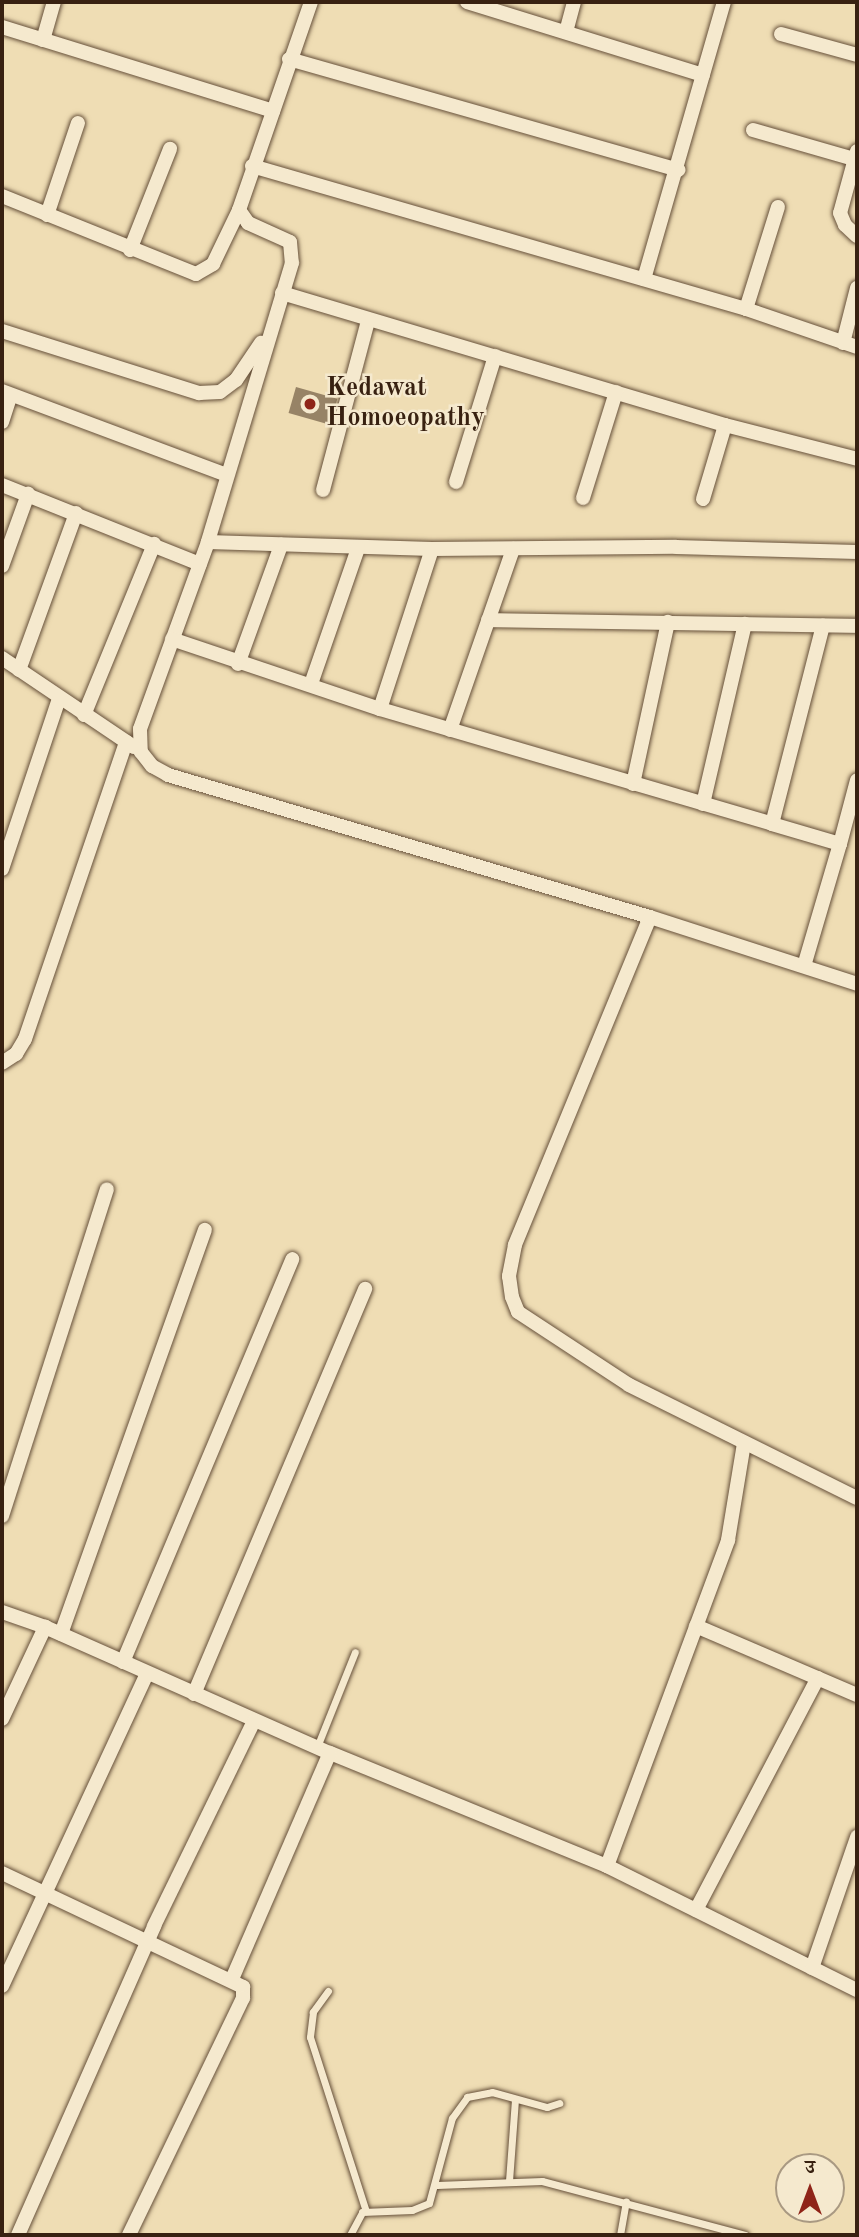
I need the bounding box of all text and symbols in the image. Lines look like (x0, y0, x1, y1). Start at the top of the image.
place label: Kedawat Homoeopathy (326, 373, 485, 434)
marker: Kedawat Homoeopathy (300, 394, 320, 414)
north arrow (775, 2153, 845, 2223)
text: उ (805, 2159, 815, 2178)

